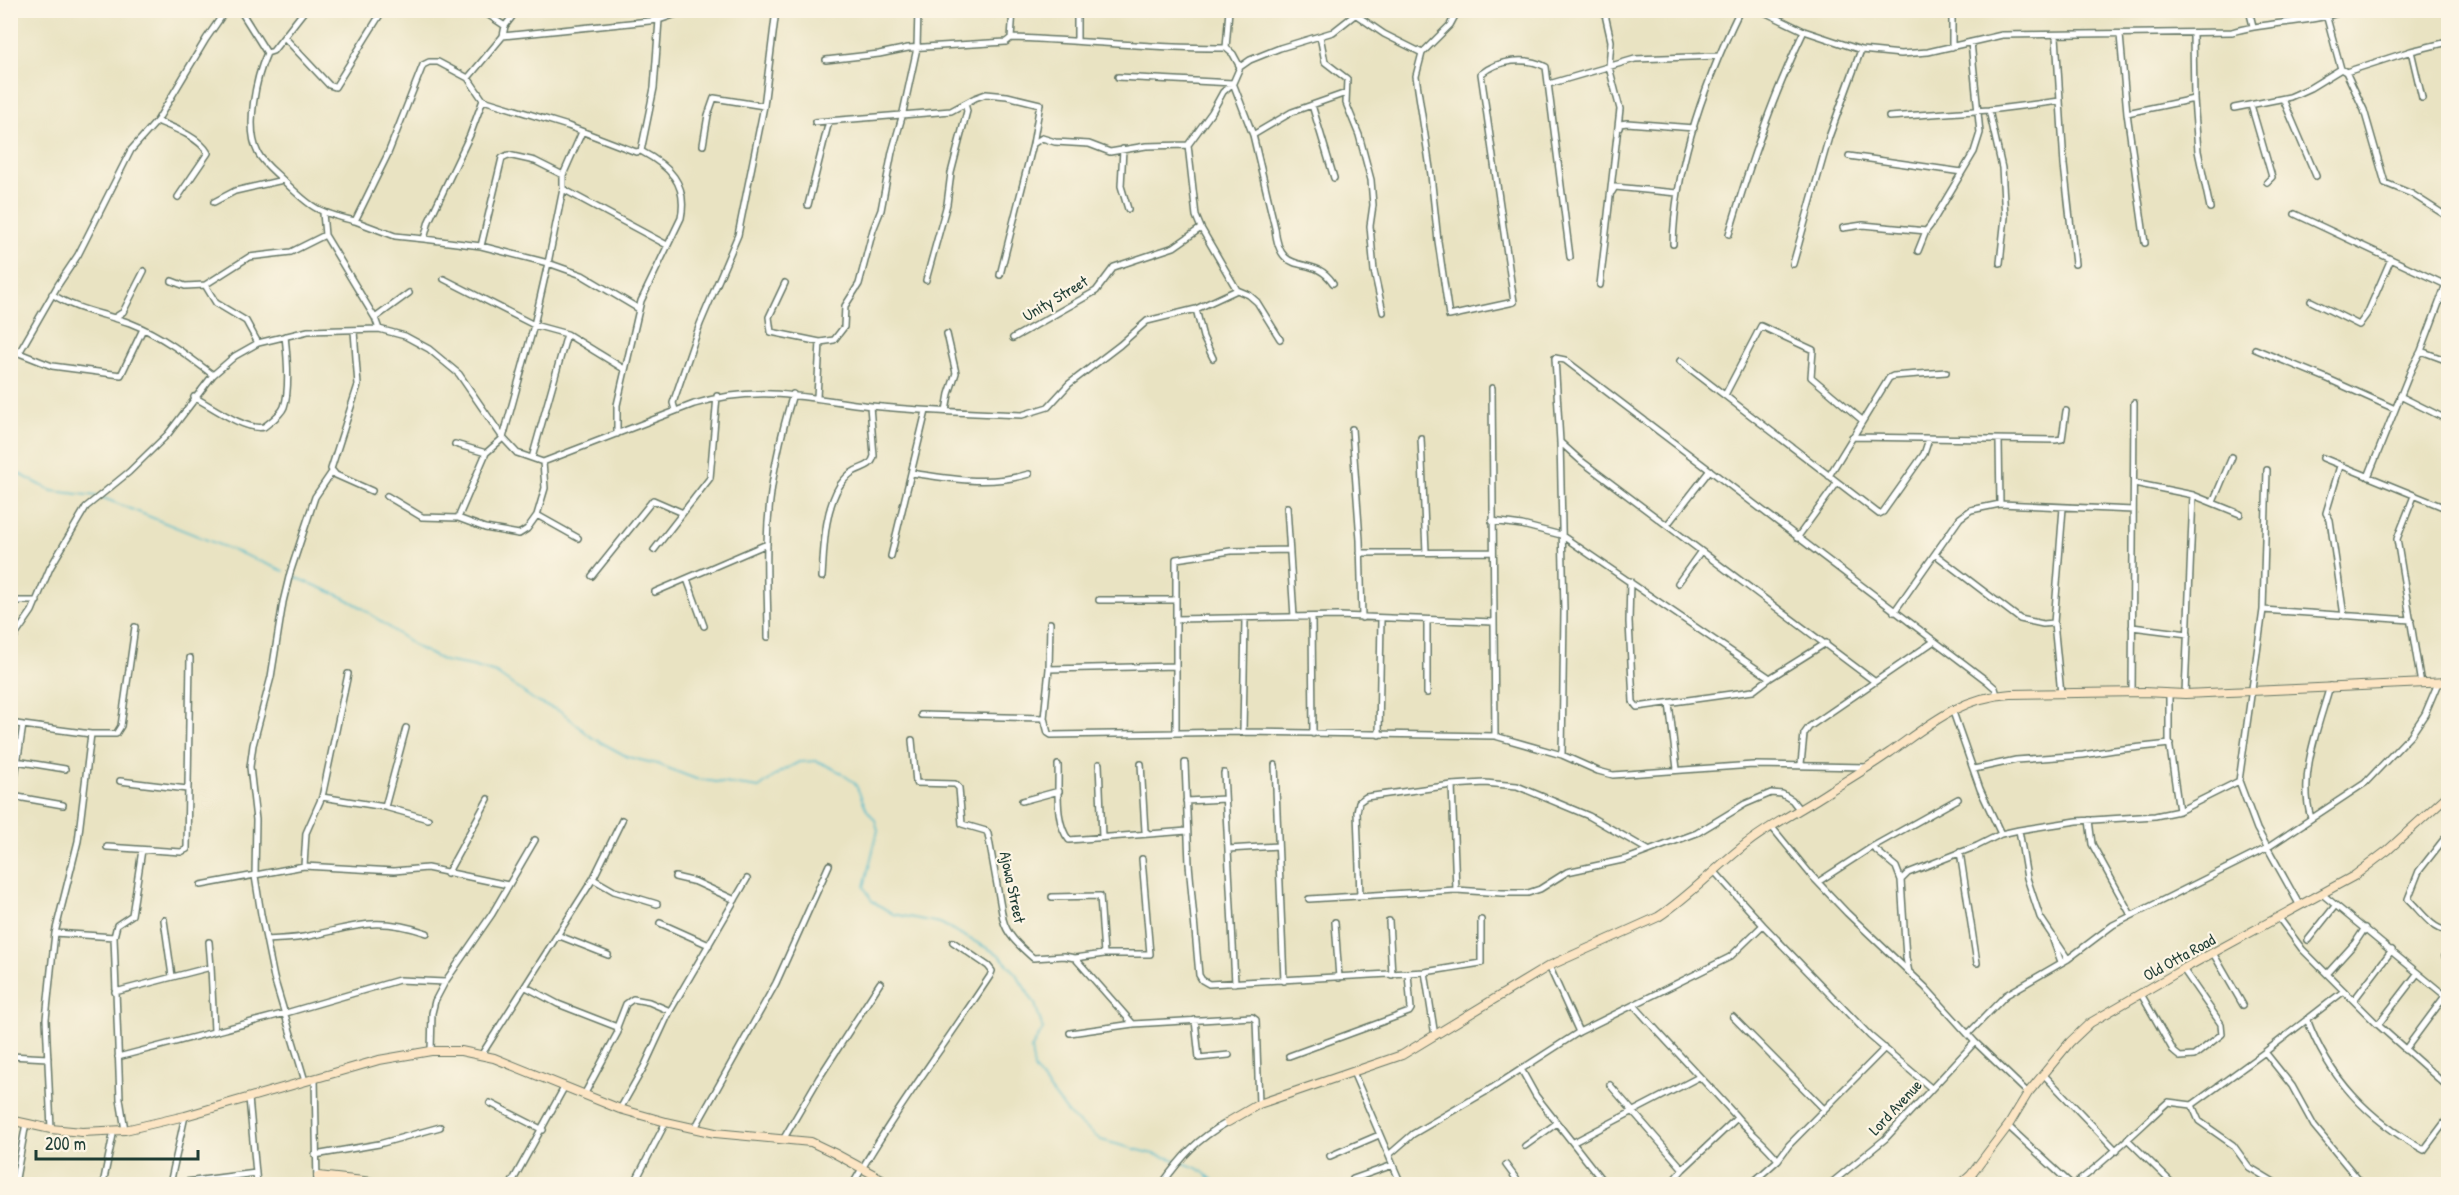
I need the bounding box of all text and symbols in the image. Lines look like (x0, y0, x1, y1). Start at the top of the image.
street label: Unity Street (1018, 270, 1092, 326)
street label: Ajowa Street (995, 849, 1031, 925)
street label: Old Otta Road (2139, 928, 2219, 986)
street label: Lord Avenue (1863, 1074, 1927, 1140)
scale bar (36, 1123, 198, 1161)
text: 200 m (45, 1131, 86, 1156)

